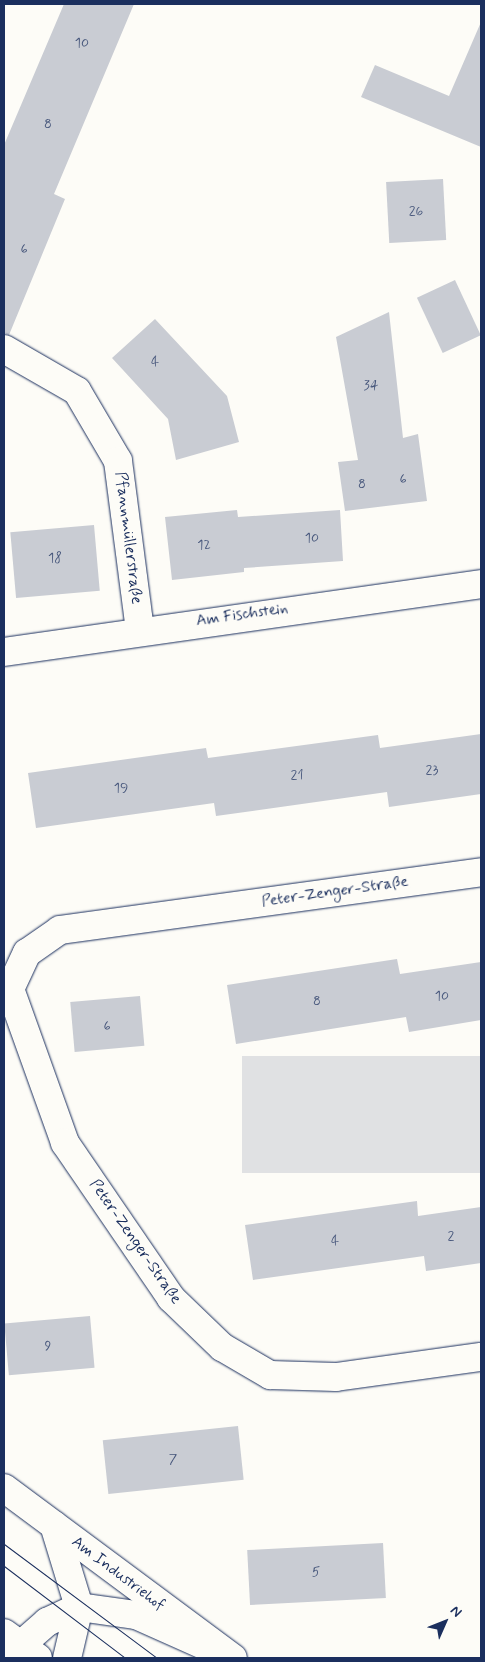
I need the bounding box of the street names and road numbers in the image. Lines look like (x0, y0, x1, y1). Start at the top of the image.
street label: Pfannmüllerstraße (110, 471, 146, 605)
street label: Am Fischstein (195, 599, 289, 631)
street label: Peter-Zenger-Straße (260, 872, 410, 912)
street label: Peter-Zenger-Straße (85, 1176, 185, 1308)
street label: Am Industriehof (70, 1534, 166, 1614)

